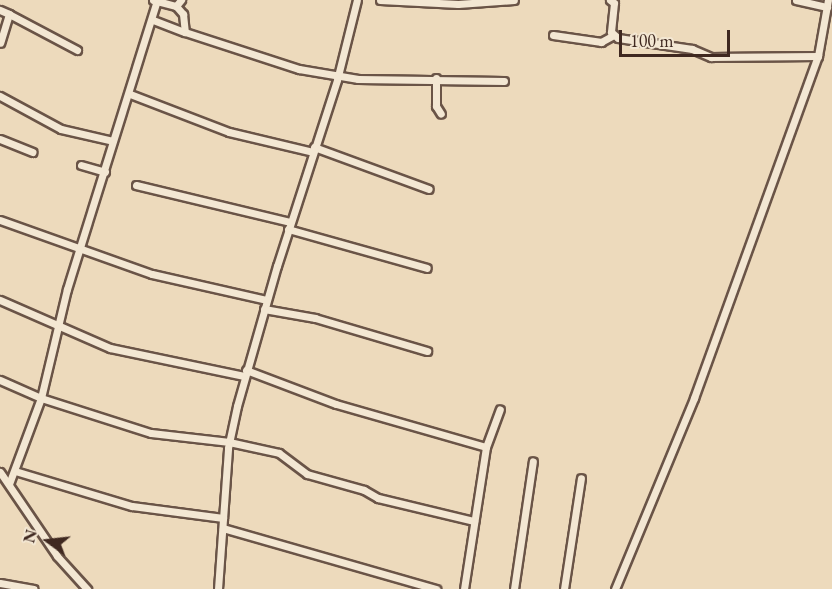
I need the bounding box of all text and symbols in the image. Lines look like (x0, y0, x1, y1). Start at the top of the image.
scale bar (622, 18, 733, 56)
text: 100 m (630, 29, 674, 52)
north arrow (18, 511, 78, 571)
text: N (18, 527, 42, 545)

